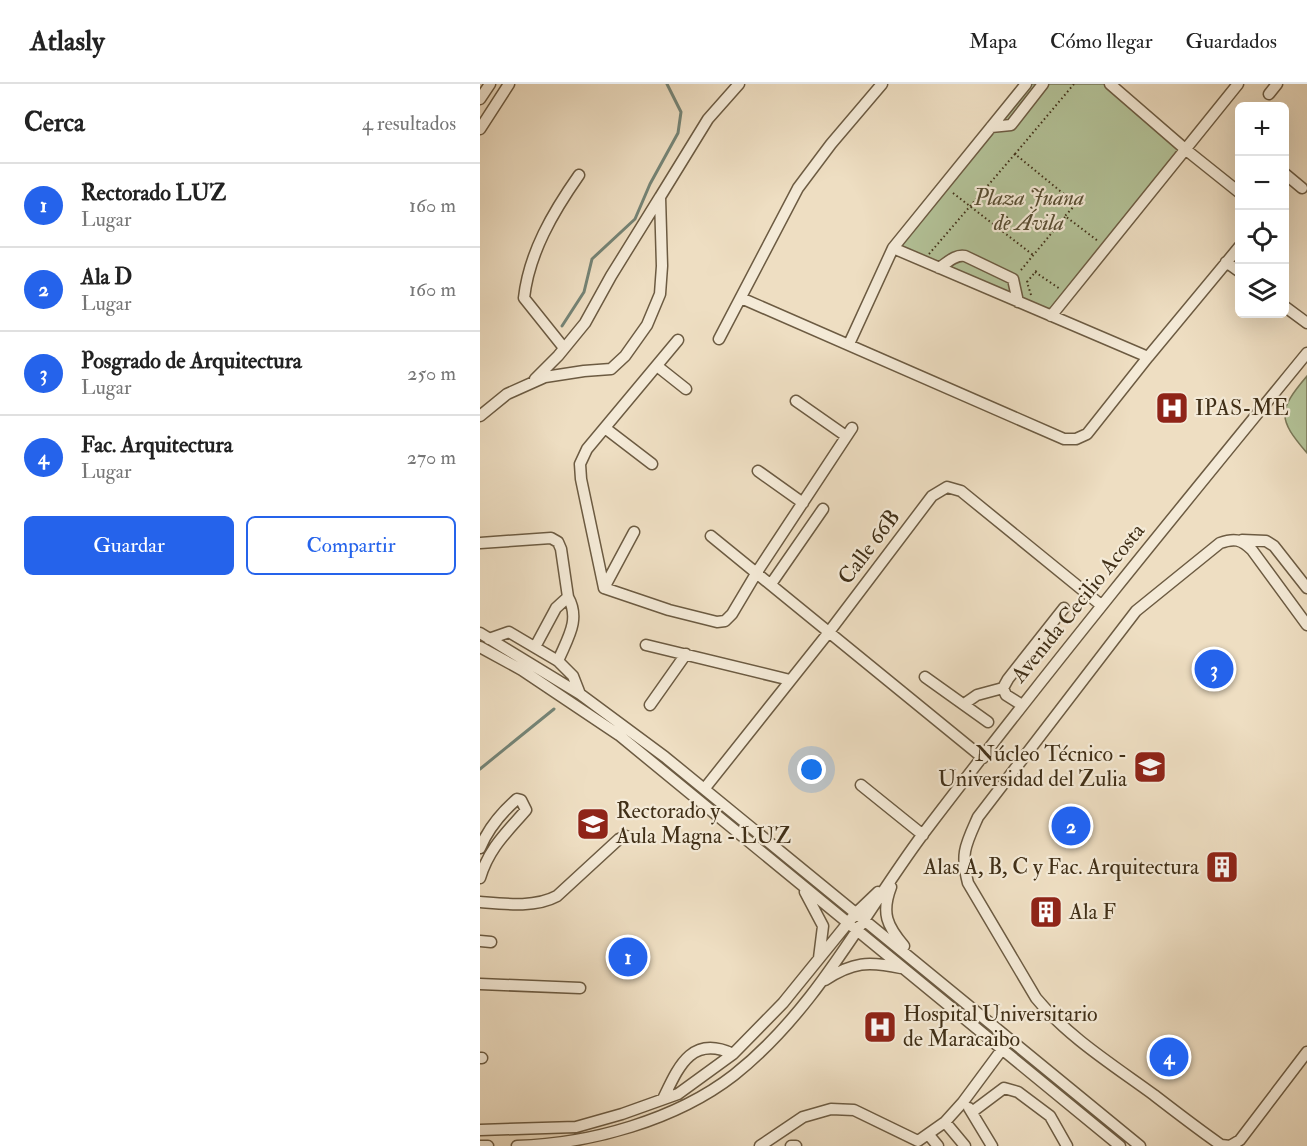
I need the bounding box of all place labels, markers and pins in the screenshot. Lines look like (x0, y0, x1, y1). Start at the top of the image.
hospital icon: IPAS-ME (1154, 390, 1190, 426)
place label: IPAS-ME (1195, 394, 1289, 422)
pin: 3 (1194, 646, 1234, 692)
place label: Núcleo Técnico - Universidad del Zulia (938, 740, 1128, 793)
school or university icon: Núcleo Técnico - Universidad del Zulia (1132, 749, 1168, 785)
place label: Rectorado y Aula Magna - LUZ (615, 797, 791, 850)
pin: 2 (1052, 804, 1090, 848)
school or university icon: Rectorado y Aula Magna - LUZ (575, 806, 611, 842)
building icon: Alas A, B, C y Fac. Arquitectura (1204, 849, 1240, 885)
place label: Alas A, B, C y Fac. Arquitectura (922, 853, 1200, 881)
building icon: Ala F (1028, 894, 1064, 930)
place label: Ala F (1068, 898, 1116, 926)
pin: 1 (608, 934, 648, 980)
place label: Hospital Universitario de Maracaibo (903, 1000, 1098, 1053)
hospital icon: Hospital Universitario de Maracaibo (862, 1009, 898, 1045)
pin: 4 (1150, 1034, 1188, 1080)

